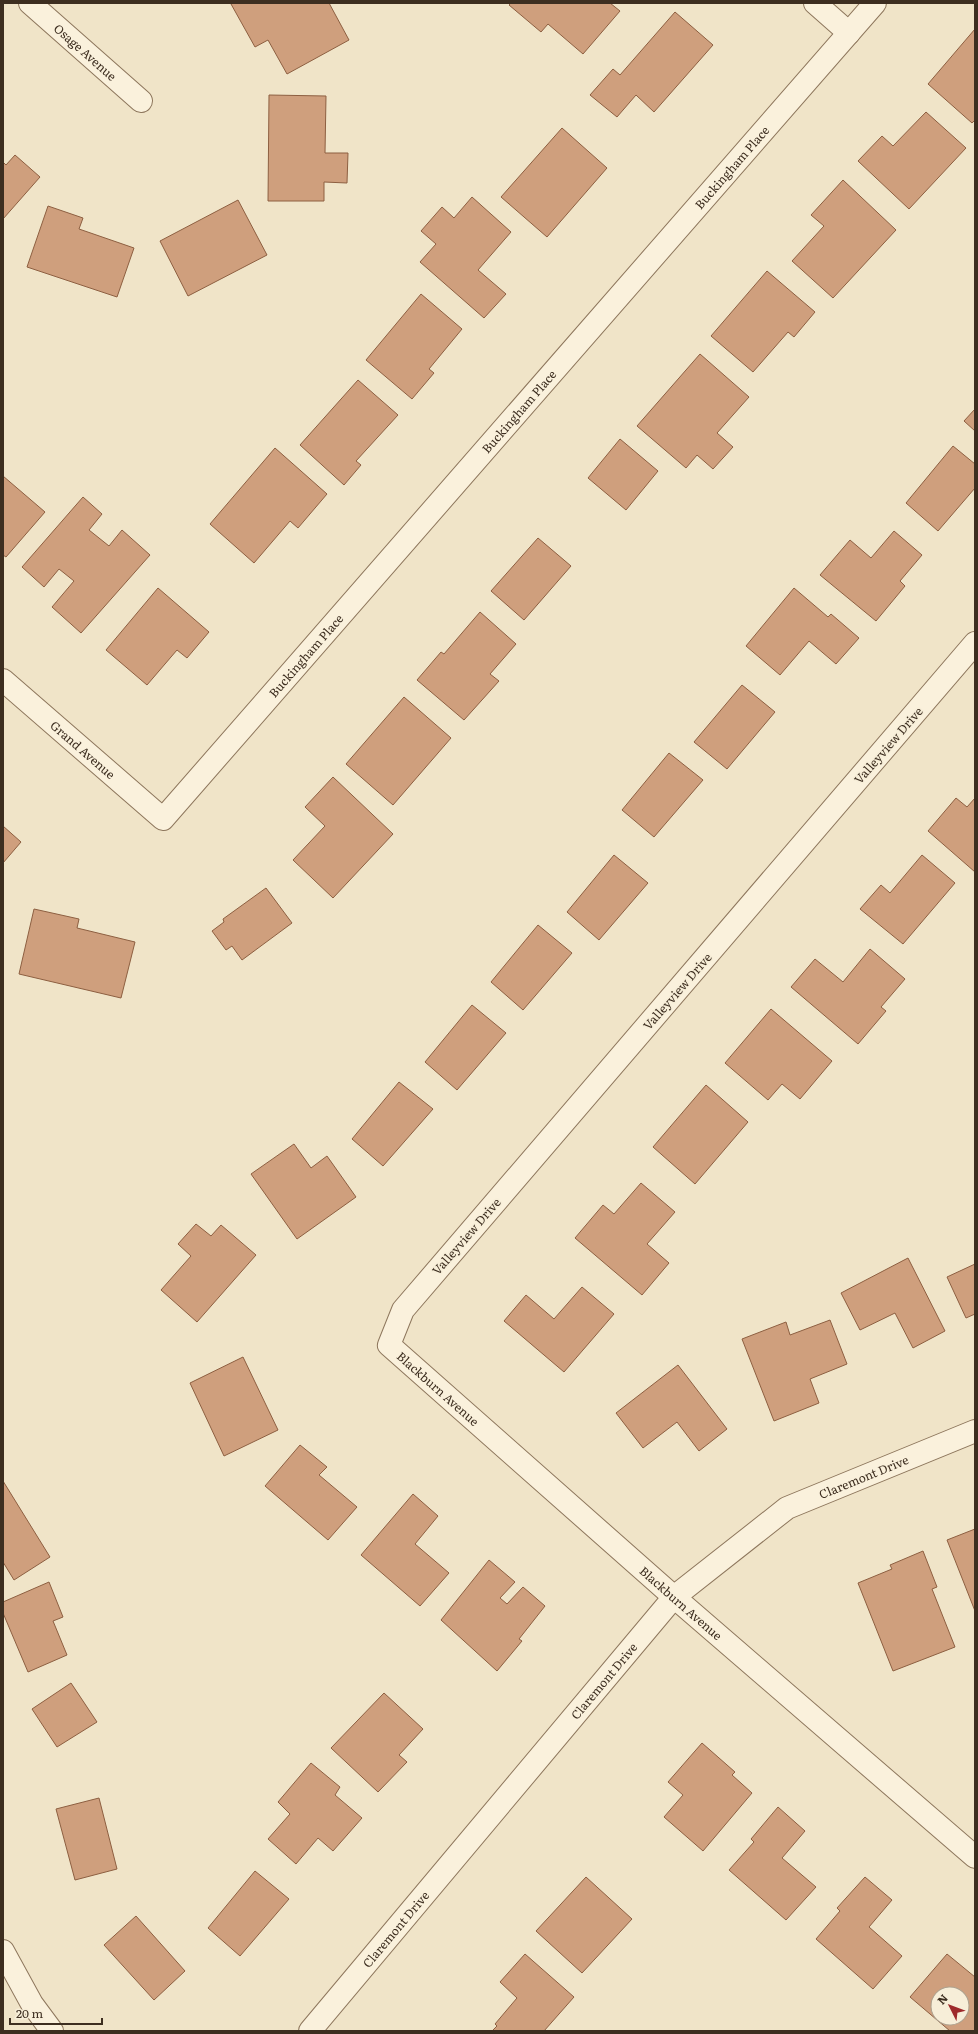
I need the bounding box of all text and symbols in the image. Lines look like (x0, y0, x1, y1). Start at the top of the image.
street label: Osage Avenue (50, 19, 121, 85)
street label: Buckingham Place (690, 122, 773, 213)
street label: Buckingham Place (477, 366, 560, 457)
street label: Buckingham Place (264, 610, 347, 701)
street label: Valleyview Drive (849, 703, 927, 787)
street label: Grand Avenue (47, 716, 119, 783)
street label: Valleyview Drive (638, 949, 716, 1033)
street label: Valleyview Drive (427, 1194, 505, 1278)
street label: Blackburn Avenue (393, 1347, 483, 1430)
street label: Claremont Drive (816, 1450, 911, 1503)
street label: Blackburn Avenue (636, 1562, 726, 1644)
street label: Claremont Drive (566, 1639, 641, 1723)
street label: Claremont Drive (358, 1887, 433, 1971)
north arrow (930, 1986, 970, 2026)
text: N (933, 1990, 951, 2007)
scale bar (10, 2000, 102, 2026)
text: 20 m (16, 2004, 43, 2022)

